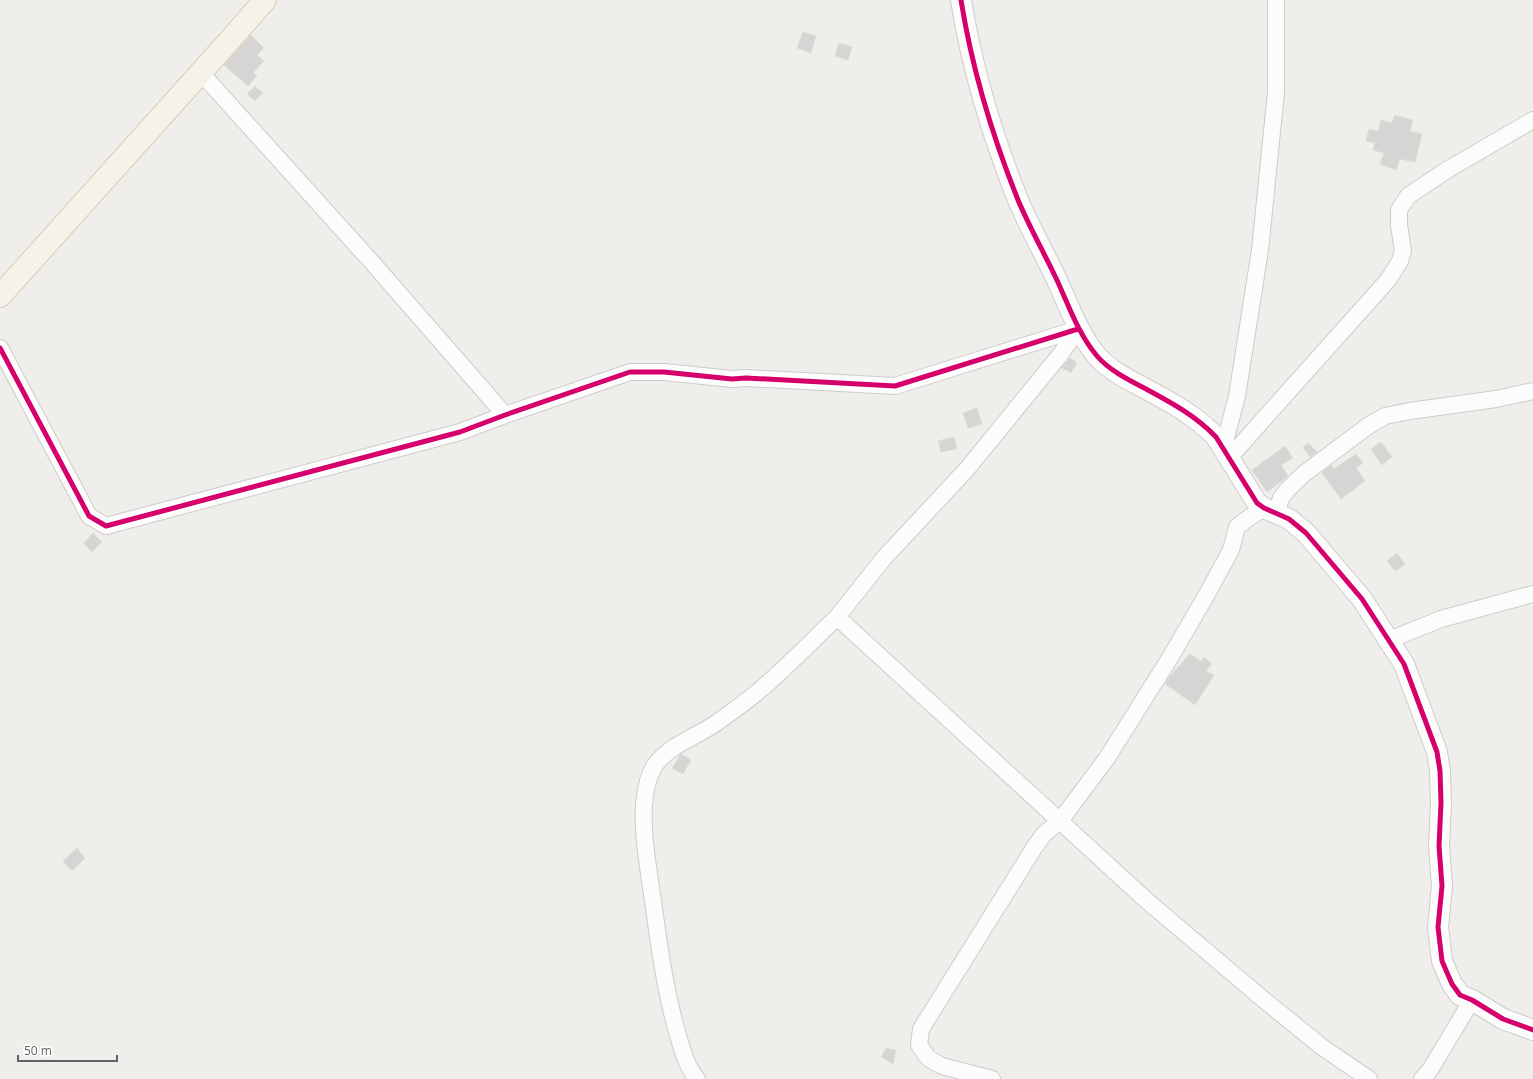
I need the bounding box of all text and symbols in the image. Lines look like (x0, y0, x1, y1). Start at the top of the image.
scale bar (18, 1037, 117, 1063)
text: 50 m (24, 1042, 52, 1059)

